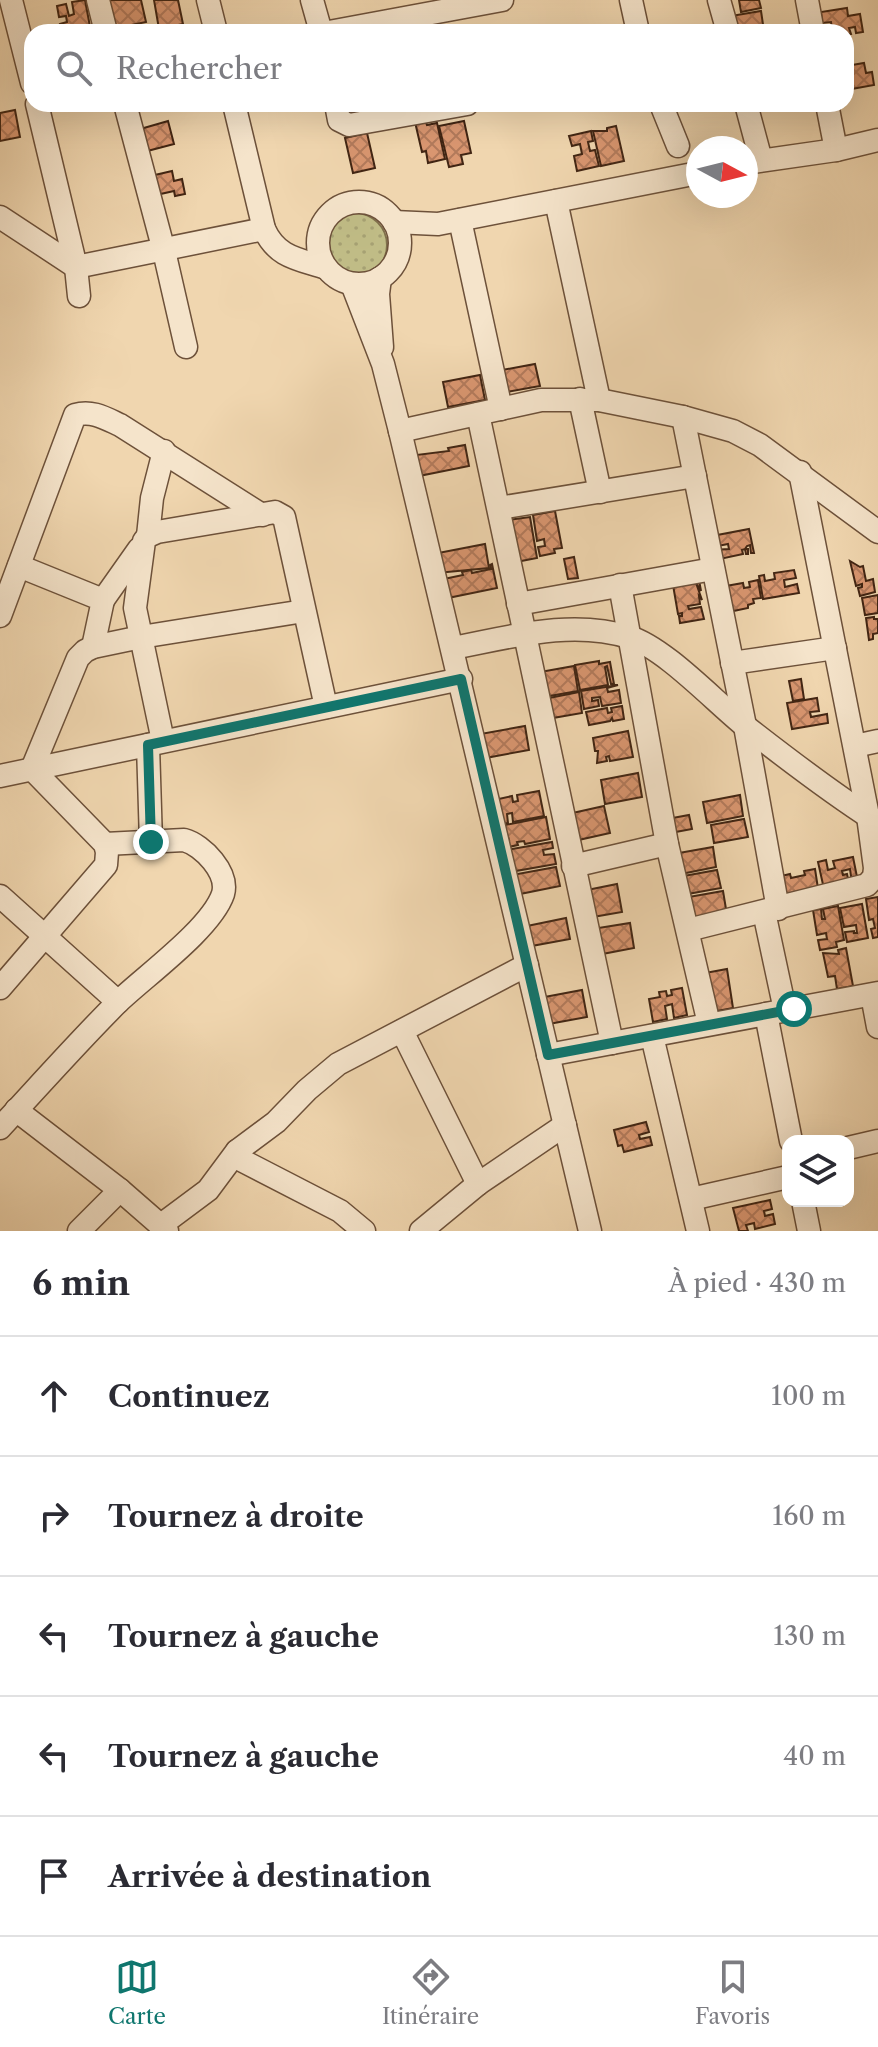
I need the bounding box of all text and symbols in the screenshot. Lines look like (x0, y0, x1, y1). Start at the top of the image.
search box (24, 24, 854, 112)
icon: search (52, 46, 96, 90)
text: Rechercher (116, 50, 282, 87)
north arrow (686, 136, 758, 208)
route end (133, 824, 169, 860)
route start (776, 991, 812, 1027)
map controls (782, 1135, 854, 1207)
button: layers (782, 1135, 854, 1207)
text: 6 min (32, 1262, 130, 1304)
text: À pied · 430 m (668, 1267, 846, 1299)
icon: ahead (32, 1374, 76, 1418)
text: Continuez (108, 1378, 270, 1415)
text: 100 m (771, 1380, 846, 1412)
icon: right (32, 1494, 76, 1538)
text: Tournez à droite (108, 1498, 364, 1535)
text: 160 m (772, 1500, 846, 1532)
icon: left (32, 1614, 76, 1658)
text: Tournez à gauche (108, 1618, 379, 1655)
text: 130 m (773, 1620, 846, 1652)
icon: left (32, 1734, 76, 1778)
text: Tournez à gauche (108, 1738, 379, 1775)
text: 40 m (783, 1740, 846, 1772)
icon: arrive (32, 1854, 76, 1898)
text: Arrivée à destination (108, 1858, 431, 1895)
tab: Carte (108, 1955, 166, 2030)
tab: Itinéraire (382, 1955, 479, 2030)
tab: Favoris (695, 1955, 770, 2030)

